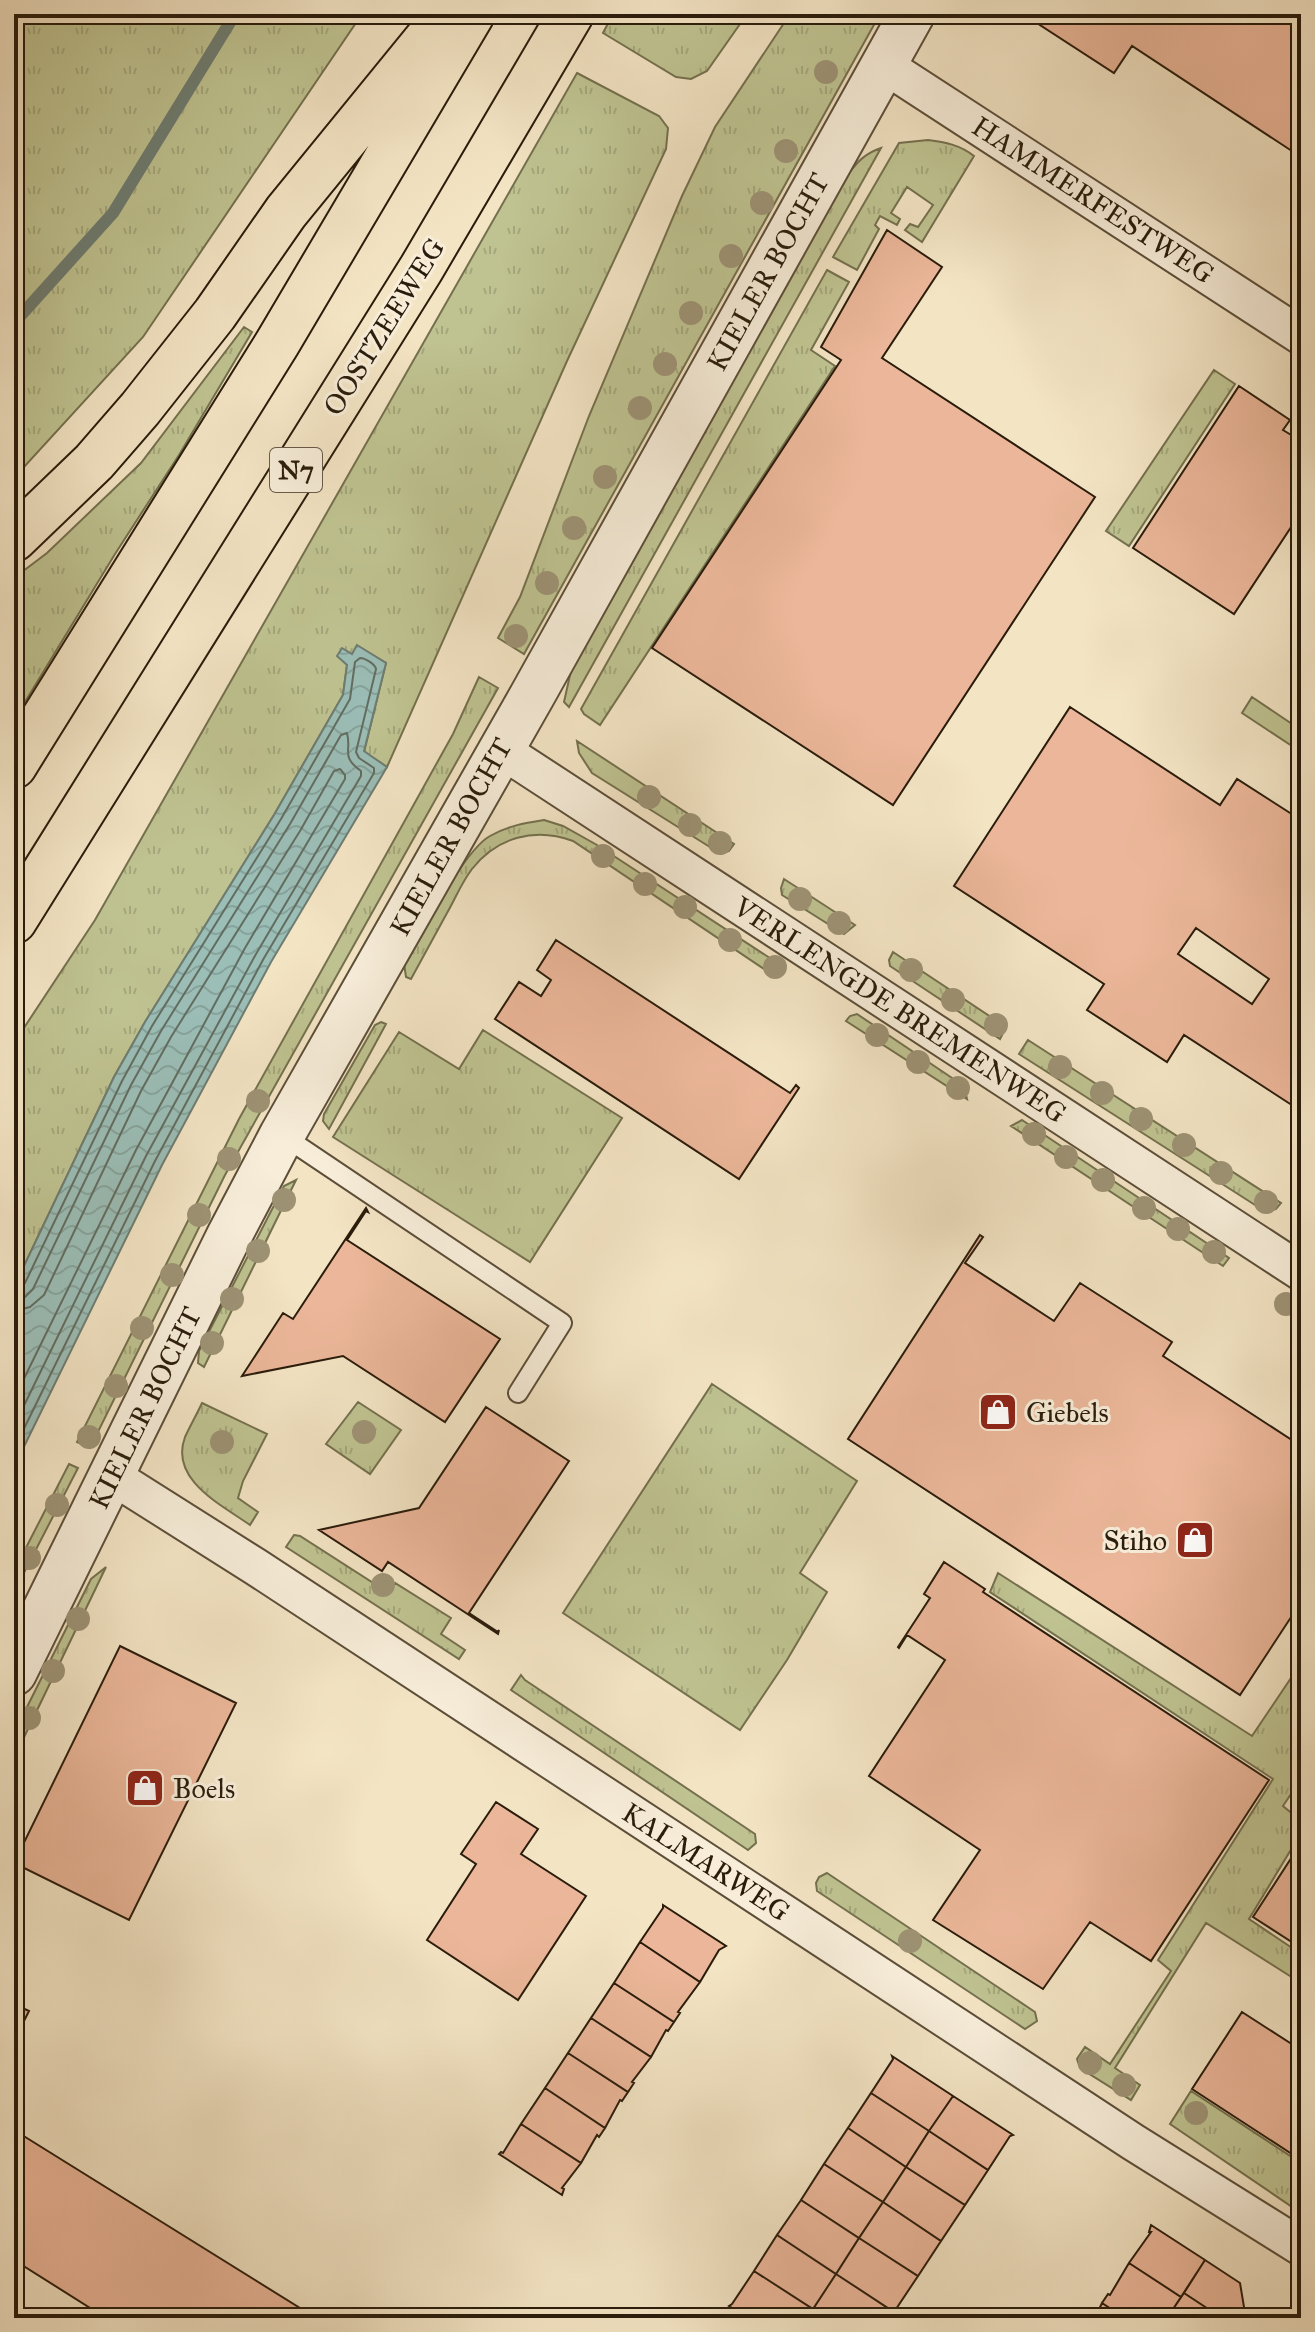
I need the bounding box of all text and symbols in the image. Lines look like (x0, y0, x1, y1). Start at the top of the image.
street label: HAMMERFESTWEG (965, 109, 1221, 291)
street label: KIELER BOCHT (699, 167, 837, 377)
street label: OOSTZEEWEG (316, 232, 452, 422)
road number: N7 (270, 448, 322, 492)
street label: KIELER BOCHT (382, 732, 520, 942)
street label: VERLENGDE BREMENWEG (726, 889, 1073, 1131)
street label: KIELER BOCHT (81, 1301, 209, 1515)
shop icon: Giebels (977, 1391, 1019, 1433)
place label: Giebels (1026, 1395, 1109, 1430)
shop icon: Stiho (1174, 1519, 1216, 1561)
place label: Stiho (1104, 1523, 1167, 1558)
shop icon: Boels (124, 1767, 166, 1809)
place label: Boels (173, 1771, 235, 1806)
street label: KALMARWEG (616, 1795, 796, 1929)

